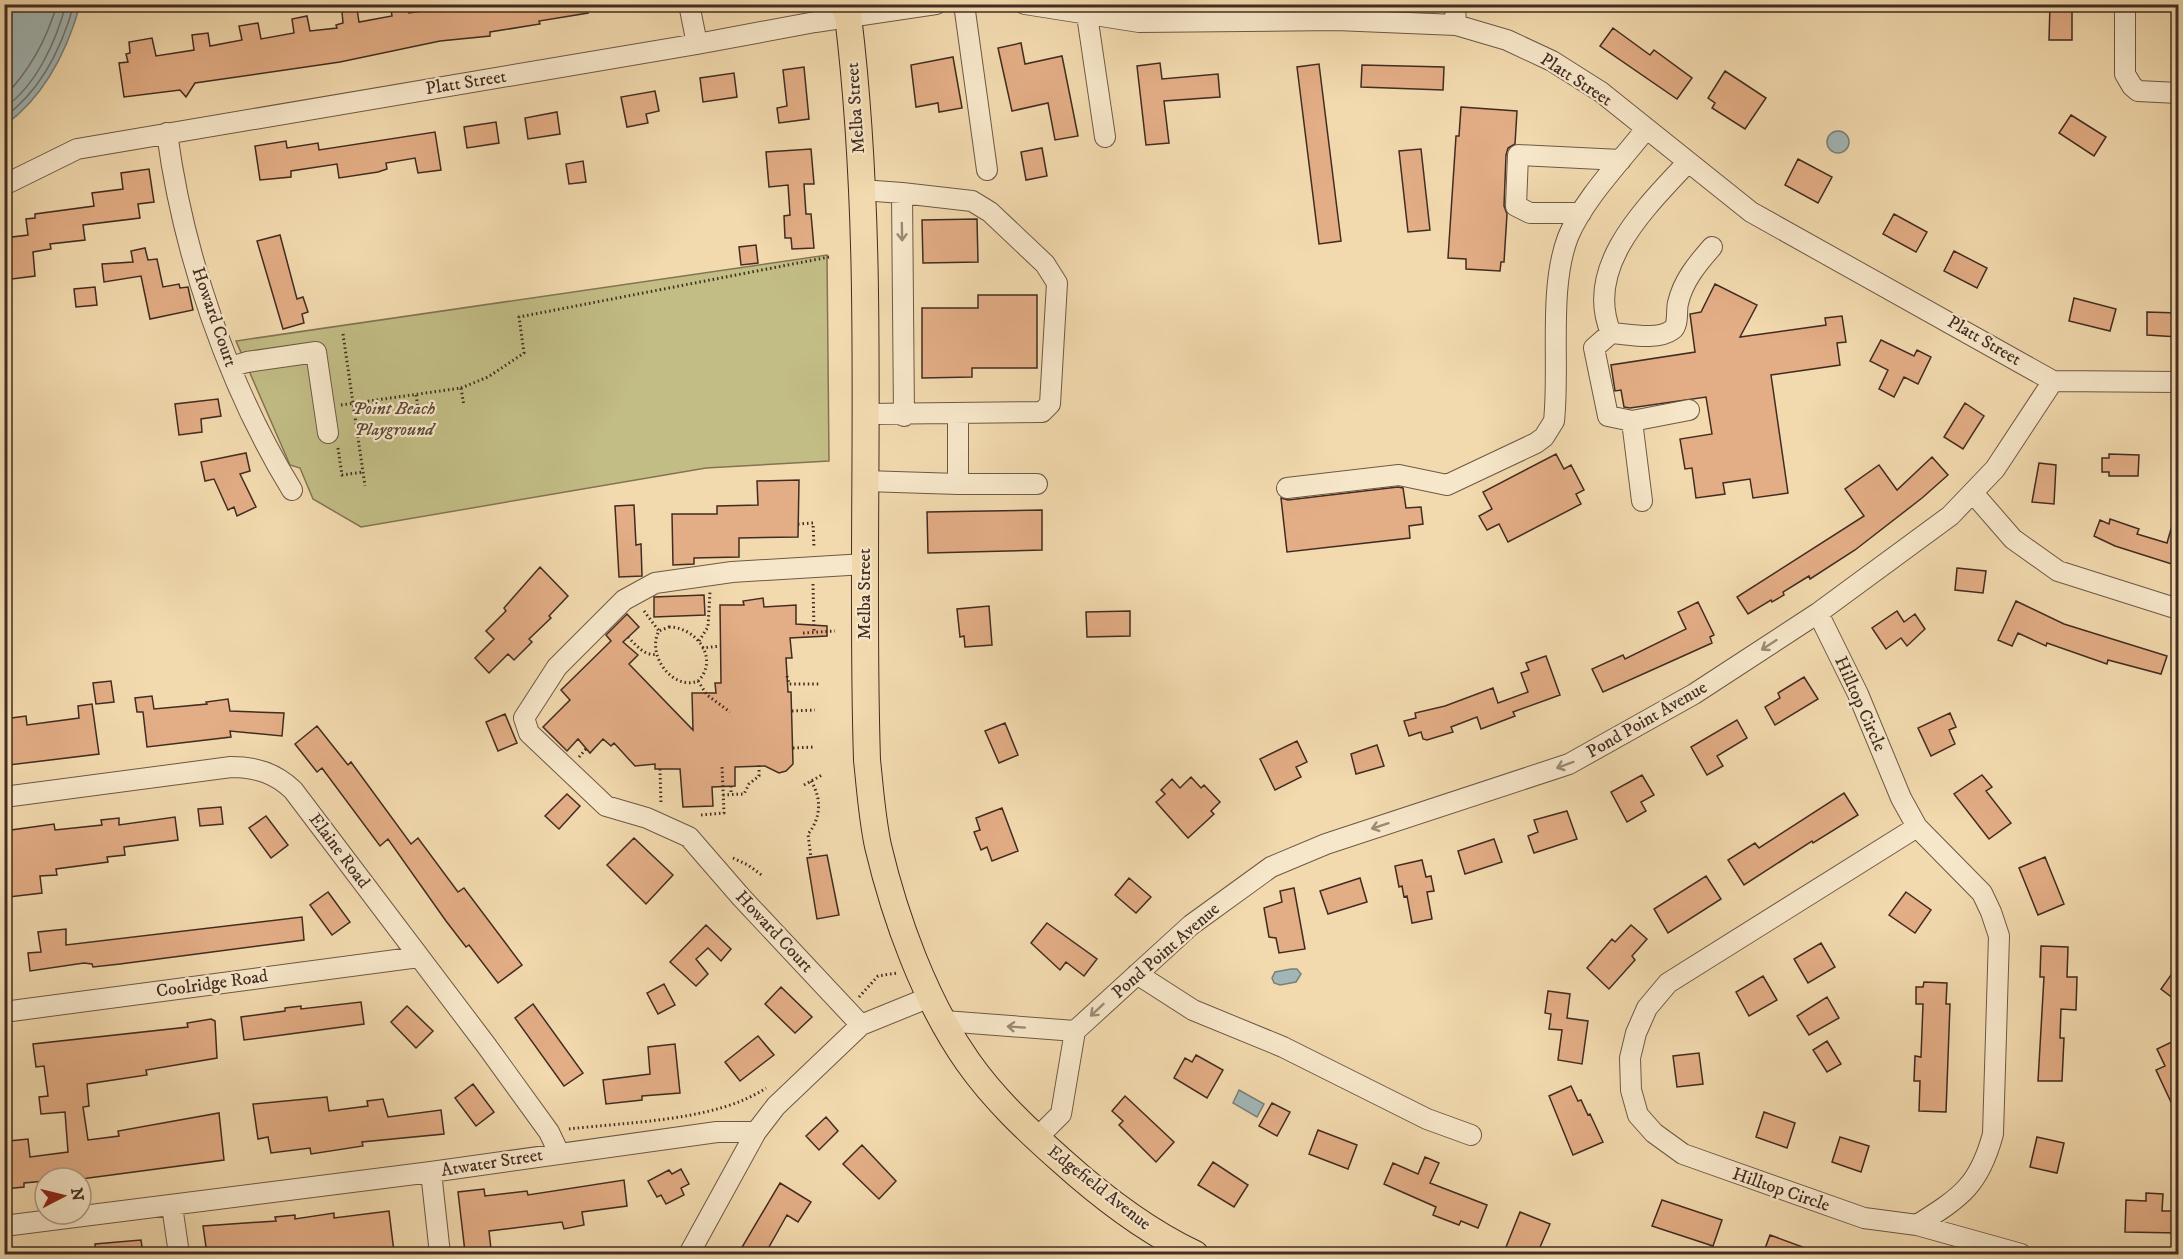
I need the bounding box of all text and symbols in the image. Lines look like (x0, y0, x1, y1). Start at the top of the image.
street label: Platt Street (1536, 49, 1616, 112)
street label: Melba Street (842, 61, 870, 154)
street label: Platt Street (424, 66, 508, 100)
one-way arrow (897, 222, 908, 242)
street label: Howard Court (187, 264, 241, 370)
street label: Platt Street (1943, 311, 2025, 371)
park label: Point Beach Playground (353, 398, 436, 441)
street label: Melba Street (854, 548, 876, 640)
one-way arrow (1761, 640, 1778, 652)
street label: Hilltop Circle (1829, 653, 1891, 755)
street label: Pond Point Avenue (1583, 677, 1711, 763)
one-way arrow (1556, 760, 1575, 771)
street label: Elaine Road (304, 809, 374, 893)
one-way arrow (1371, 822, 1390, 833)
street label: Howard Court (730, 886, 818, 978)
street label: Pond Point Avenue (1108, 898, 1224, 1004)
street label: Coolridge Road (155, 965, 269, 1003)
one-way arrow (1090, 1003, 1105, 1017)
one-way arrow (1007, 1021, 1027, 1032)
street label: Edgefield Avenue (1043, 1141, 1155, 1235)
street label: Atwater Street (440, 1144, 545, 1182)
street label: Hilltop Circle (1729, 1163, 1833, 1217)
north arrow (33, 1166, 93, 1226)
text: N (66, 1187, 88, 1202)

